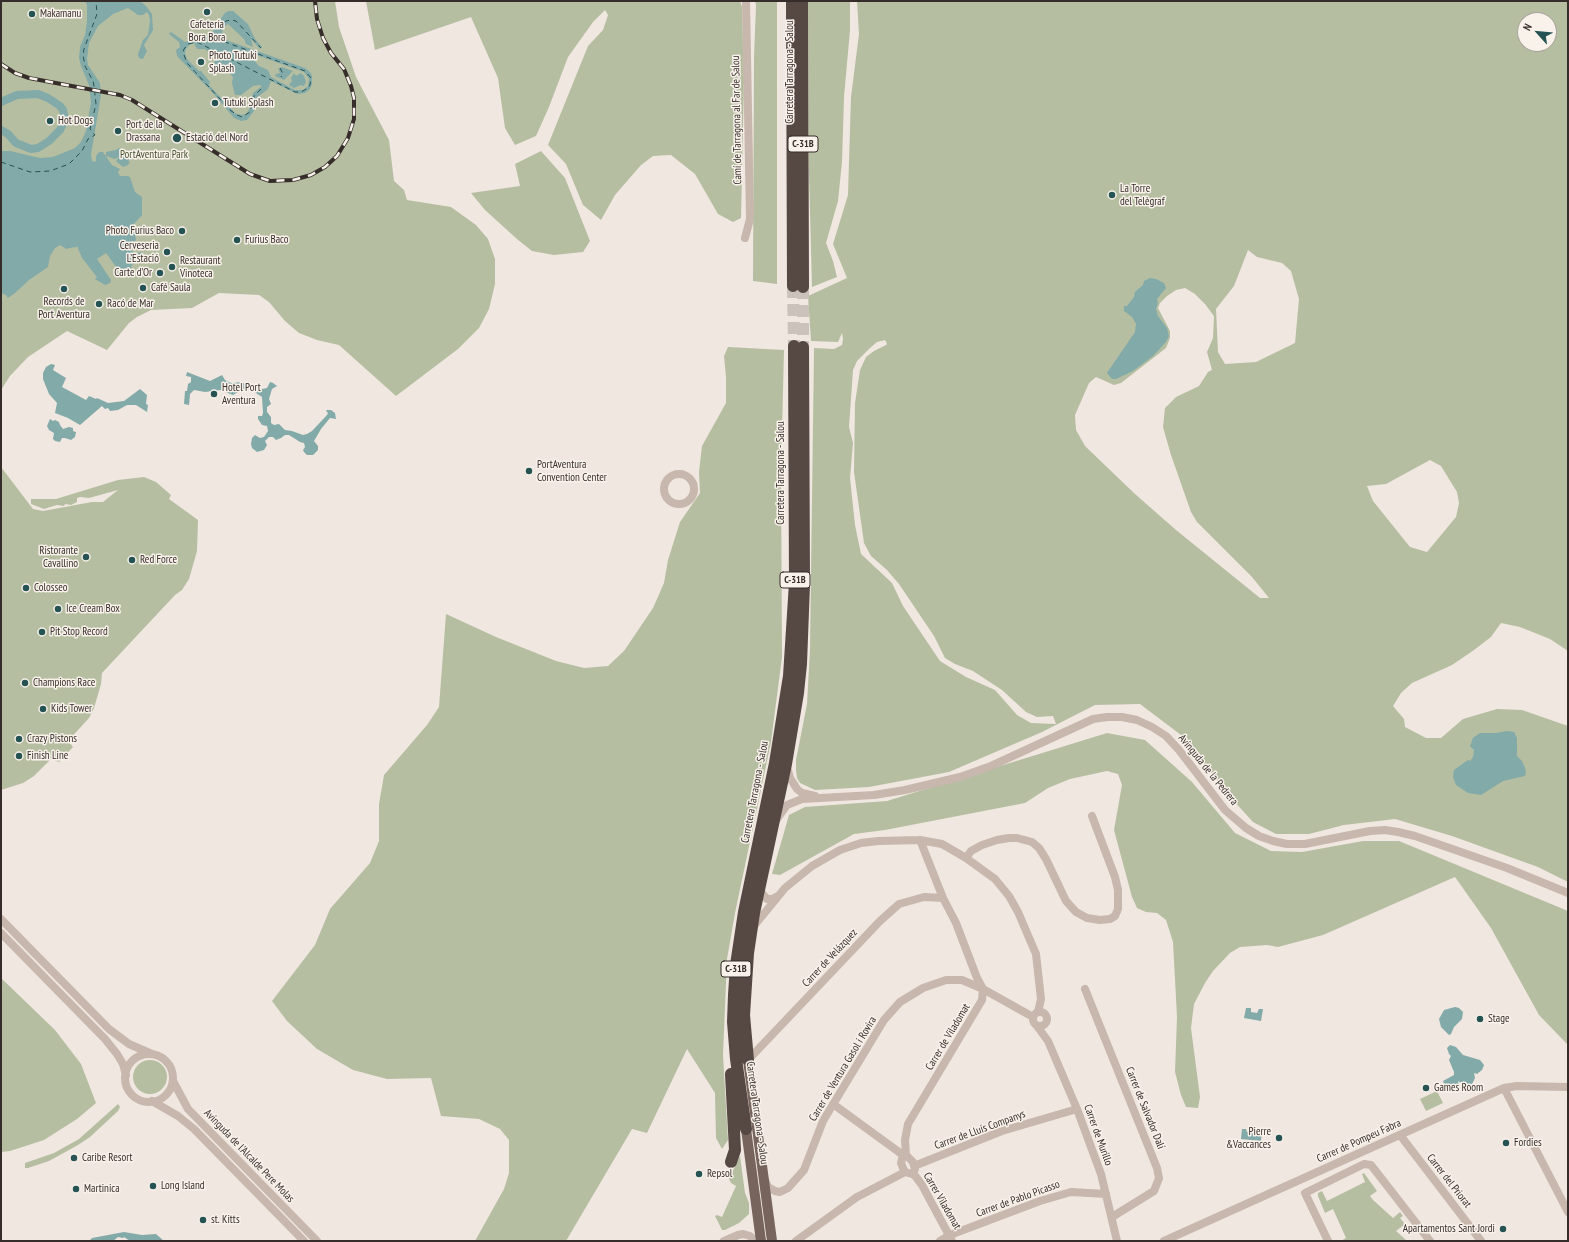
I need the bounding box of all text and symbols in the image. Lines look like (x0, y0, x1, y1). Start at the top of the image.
place label: Makamanu (40, 7, 81, 21)
marker: Cafetería Bora Bora (202, 7, 212, 17)
marker: Makamanu (27, 9, 37, 19)
north arrow (1517, 12, 1557, 52)
place label: Cafetería Bora Bora (188, 18, 226, 44)
street label: Carretera Tarragona - Salou (783, 20, 797, 124)
text: N (1520, 21, 1535, 33)
place label: Photo Tutuki Splash (209, 49, 257, 75)
street label: Camí de Tarragona al Far de Salou (729, 55, 745, 185)
marker: Photo Tutuki Splash (196, 57, 206, 67)
place label: Tutuki Splash (223, 96, 274, 110)
marker: Tutuki Splash (210, 98, 220, 108)
place label: Hot Dogs (58, 114, 93, 128)
marker: Hot Dogs (45, 116, 55, 126)
place label: Port de la Drassana (126, 118, 163, 144)
marker: Port de la Drassana (113, 126, 123, 136)
place label: Estació del Nord (186, 131, 248, 145)
marker: Estació del Nord (171, 132, 183, 144)
road number: C-31B (788, 136, 818, 152)
park label: PortAventura Park (120, 148, 188, 162)
place label: La Torre del Telègraf (1120, 182, 1165, 208)
marker: La Torre del Telègraf (1107, 190, 1117, 200)
place label: Photo Furius Baco (106, 224, 174, 238)
marker: Photo Furius Baco (177, 226, 187, 236)
place label: Furius Baco (245, 233, 289, 247)
marker: Furius Baco (232, 235, 242, 245)
place label: Cerveseria L’Estació (120, 239, 159, 265)
marker: Cerveseria L’Estació (162, 247, 172, 257)
place label: Restaurant Vinoteca (180, 254, 221, 280)
marker: Restaurant Vinoteca (167, 262, 177, 272)
place label: Carte d’Or (114, 266, 152, 280)
marker: Carte d’Or (155, 268, 165, 278)
place label: Café Saula (151, 281, 191, 295)
marker: Café Saula (138, 283, 148, 293)
marker: Records de Port Aventura (59, 284, 69, 294)
place label: Records de Port Aventura (38, 295, 90, 321)
place label: Racó de Mar (107, 297, 154, 311)
marker: Racó de Mar (94, 299, 104, 309)
place label: Hotel Port Aventura (222, 381, 261, 407)
marker: Hotel Port Aventura (209, 389, 219, 399)
street label: Carretera Tarragona - Salou (774, 421, 788, 525)
place label: PortAventura Convention Center (537, 458, 607, 484)
marker: PortAventura Convention Center (524, 466, 534, 476)
place label: Ristorante Cavallino (39, 544, 78, 570)
marker: Ristorante Cavallino (81, 552, 91, 562)
place label: Red Force (140, 553, 177, 567)
marker: Red Force (127, 555, 137, 565)
road number: C-31B (780, 572, 810, 588)
place label: Colosseo (34, 581, 67, 595)
marker: Colosseo (21, 583, 31, 593)
place label: Ice Cream Box (66, 602, 120, 616)
marker: Ice Cream Box (53, 604, 63, 614)
place label: Pit Stop Record (50, 625, 108, 639)
marker: Pit Stop Record (37, 627, 47, 637)
place label: Champions Race (33, 676, 95, 690)
marker: Champions Race (20, 678, 30, 688)
place label: Kids Tower (51, 702, 92, 716)
marker: Kids Tower (38, 704, 48, 714)
place label: Crazy Pistons (27, 732, 77, 746)
street label: Avinguda de la Pedrera (1175, 732, 1241, 808)
marker: Crazy Pistons (14, 734, 24, 744)
street label: Carretera Tarragona - Salou (739, 740, 771, 844)
place label: Finish Line (27, 749, 68, 763)
marker: Finish Line (14, 751, 24, 761)
street label: Carrer de Velázquez (800, 926, 860, 990)
road number: C-31B (721, 961, 751, 977)
street label: Carrer de Viladomat (923, 1001, 973, 1073)
place label: Stage (1488, 1012, 1509, 1026)
street label: Carrer de Ventura Gasol i Rovira (806, 1014, 880, 1124)
marker: Stage (1475, 1014, 1485, 1024)
street label: Carretera Tarragona - Salou (743, 1061, 771, 1165)
street label: Carrer de Salvador Dalí (1123, 1065, 1167, 1151)
place label: Games Room (1434, 1081, 1483, 1095)
marker: Games Room (1421, 1083, 1431, 1093)
street label: Carrer de Murillo (1081, 1103, 1115, 1167)
street label: Avinguda de l'Alcalde Pere Molas (201, 1107, 297, 1205)
street label: Carrer de Lluís Companys (933, 1107, 1027, 1153)
street label: Carrer de Pompeu Fabra (1315, 1116, 1403, 1166)
place label: Pierre &Vaccances (1226, 1125, 1271, 1151)
marker: Pierre &Vaccances (1274, 1133, 1284, 1143)
place label: Fordies (1514, 1136, 1542, 1150)
marker: Fordies (1501, 1138, 1511, 1148)
place label: Caribe Resort (82, 1151, 133, 1165)
street label: Carrer del Priorat (1424, 1151, 1474, 1211)
marker: Caribe Resort (69, 1153, 79, 1163)
place label: Repsol (707, 1167, 732, 1181)
marker: Repsol (694, 1169, 704, 1179)
street label: Carrer Viladomat (920, 1170, 964, 1232)
street label: Carrer de Pablo Picasso (974, 1178, 1062, 1220)
place label: Long Island (161, 1179, 205, 1193)
marker: Long Island (148, 1181, 158, 1191)
place label: Martinica (84, 1182, 120, 1196)
marker: Martinica (71, 1184, 81, 1194)
place label: st. Kitts (211, 1213, 240, 1227)
marker: st. Kitts (198, 1215, 208, 1225)
place label: Apartamentos Sant Jordi (1403, 1222, 1495, 1236)
marker: Apartamentos Sant Jordi (1498, 1224, 1508, 1234)

